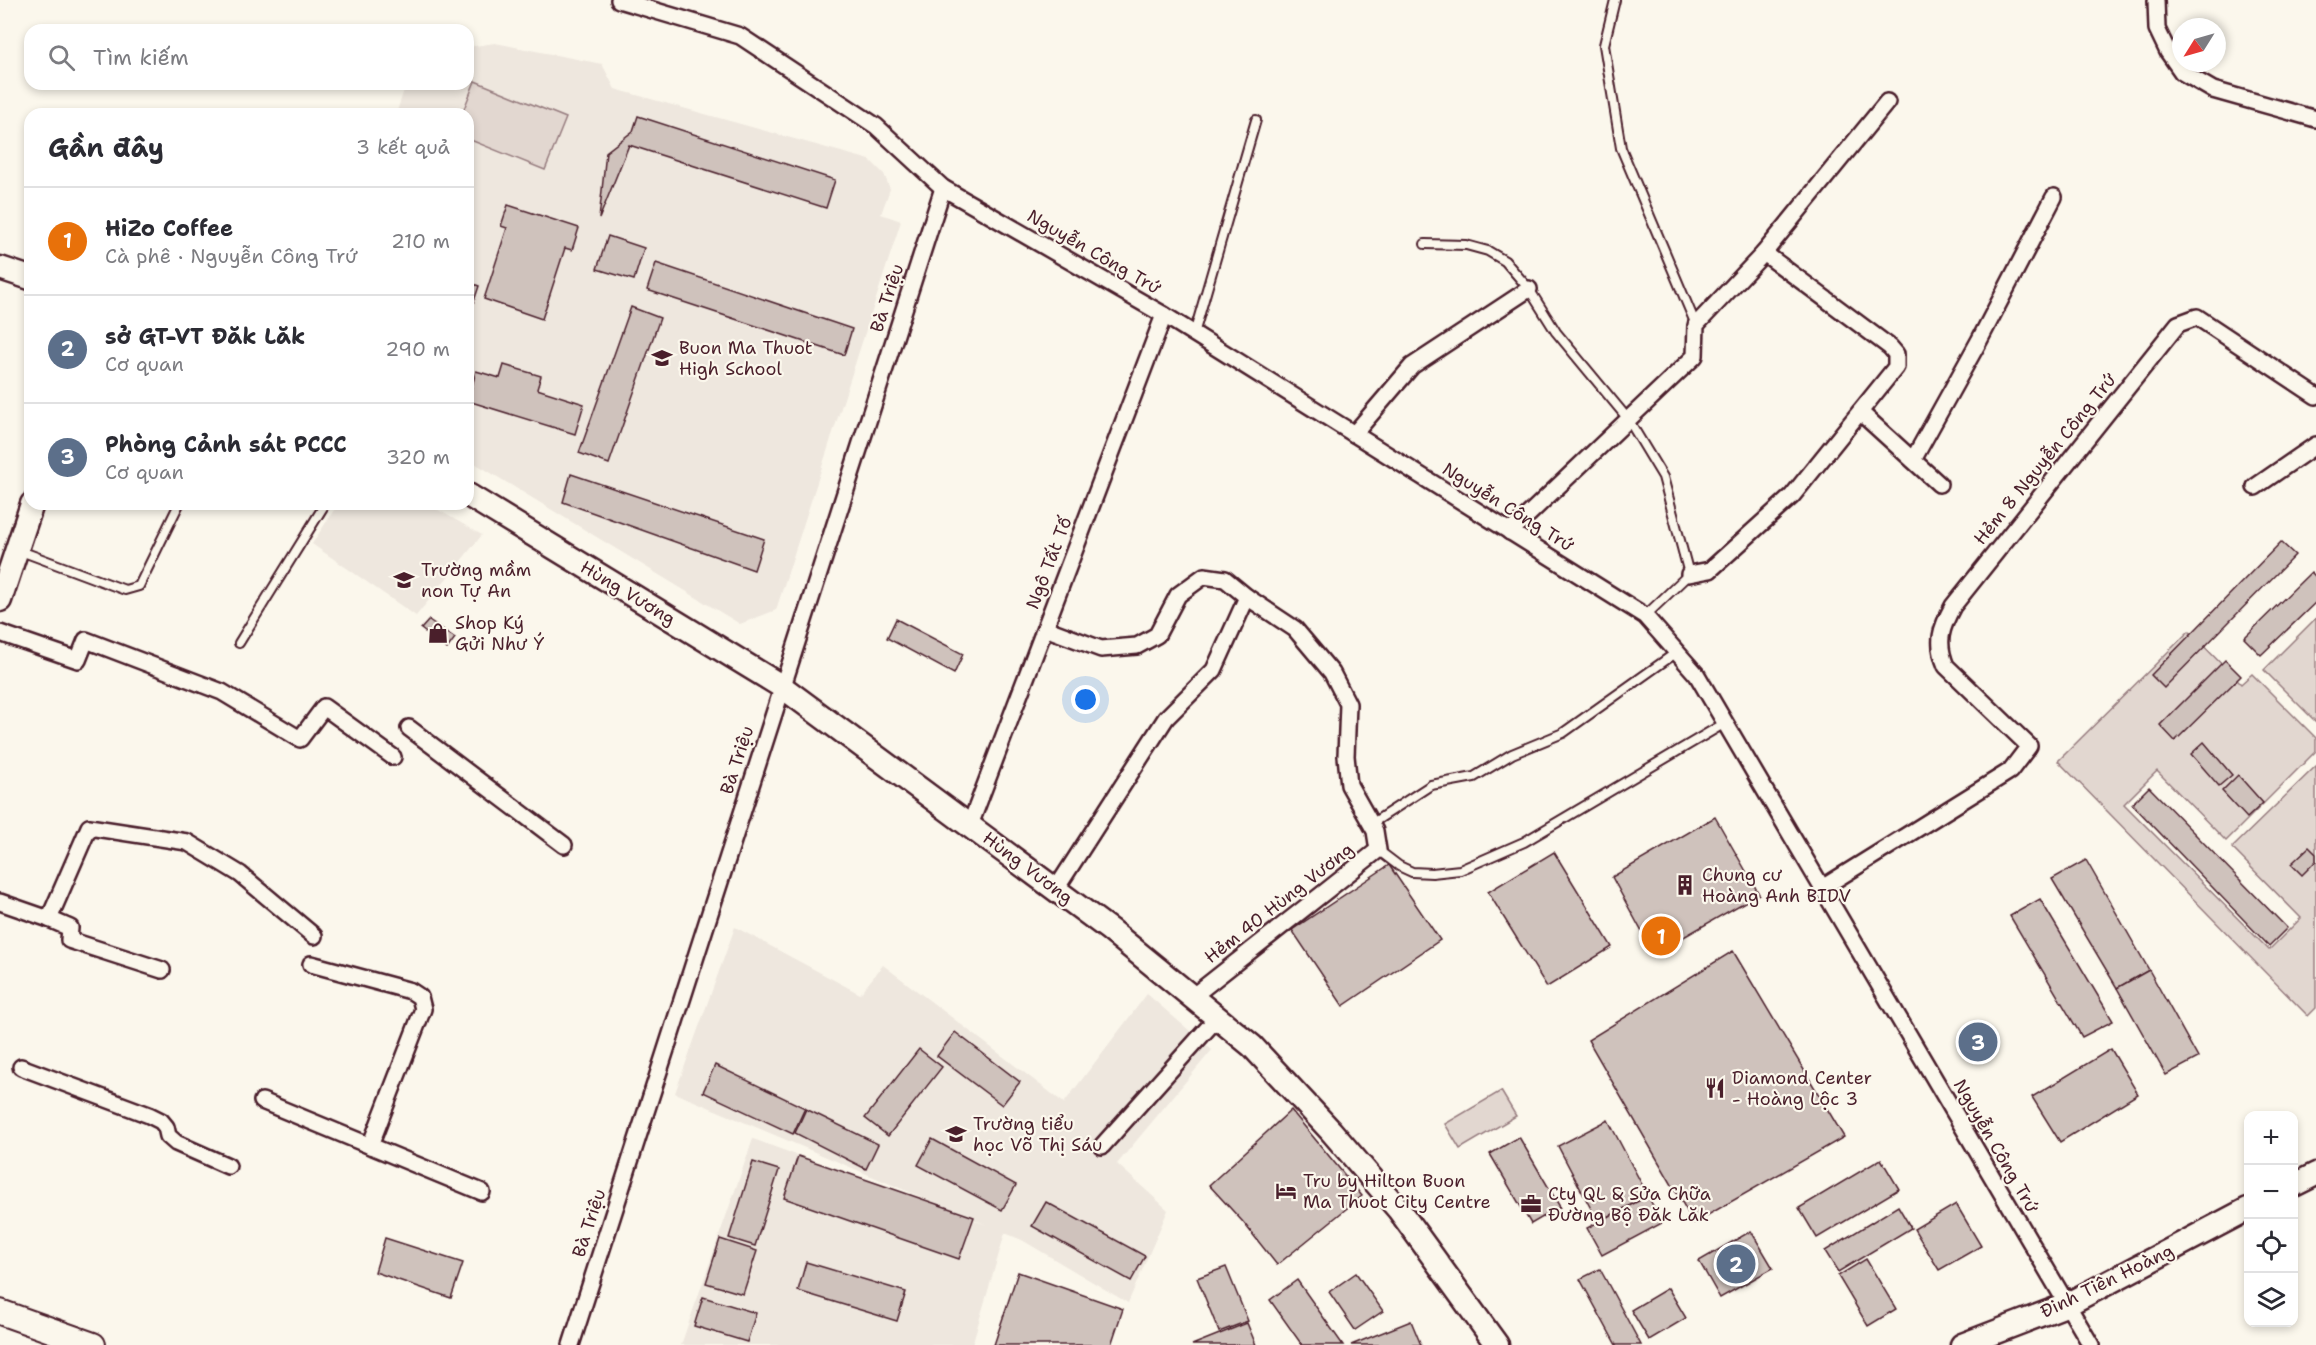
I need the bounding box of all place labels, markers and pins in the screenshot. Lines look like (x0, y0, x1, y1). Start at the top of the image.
place label: Buon Ma Thuot High School (679, 336, 813, 381)
school or university icon: Buon Ma Thuot High School (650, 346, 674, 370)
place label: Trường mầm non Tự An (421, 558, 531, 603)
school or university icon: Trường mầm non Tự An (392, 568, 416, 592)
place label: Shop Ký Gửi Như Ý (455, 611, 545, 656)
shop icon: Shop Ký Gửi Như Ý (426, 621, 450, 645)
place label: Chung cư Hoàng Anh BIDV (1702, 863, 1851, 908)
building icon: Chung cư Hoàng Anh BIDV (1673, 873, 1697, 897)
pin: 1 (1642, 914, 1680, 958)
pin: 3 (1958, 1020, 1998, 1064)
place label: Diamond Center - Hoàng Lộc 3 (1732, 1066, 1872, 1111)
restaurant icon: Diamond Center - Hoàng Lộc 3 (1703, 1076, 1727, 1100)
place label: Trường tiểu học Võ Thị Sáu (973, 1112, 1102, 1157)
school or university icon: Trường tiểu học Võ Thị Sáu (944, 1122, 968, 1146)
place label: Tru by Hilton Buon Ma Thuot City Centre (1303, 1169, 1491, 1214)
hotel icon: Tru by Hilton Buon Ma Thuot City Centre (1274, 1179, 1298, 1203)
place label: Cty QL & Sửa Chữa Đường Bộ Đăk Lăk (1548, 1182, 1711, 1227)
office icon: Cty QL & Sửa Chữa Đường Bộ Đăk Lăk (1519, 1192, 1543, 1216)
pin: 2 (1716, 1242, 1756, 1286)

